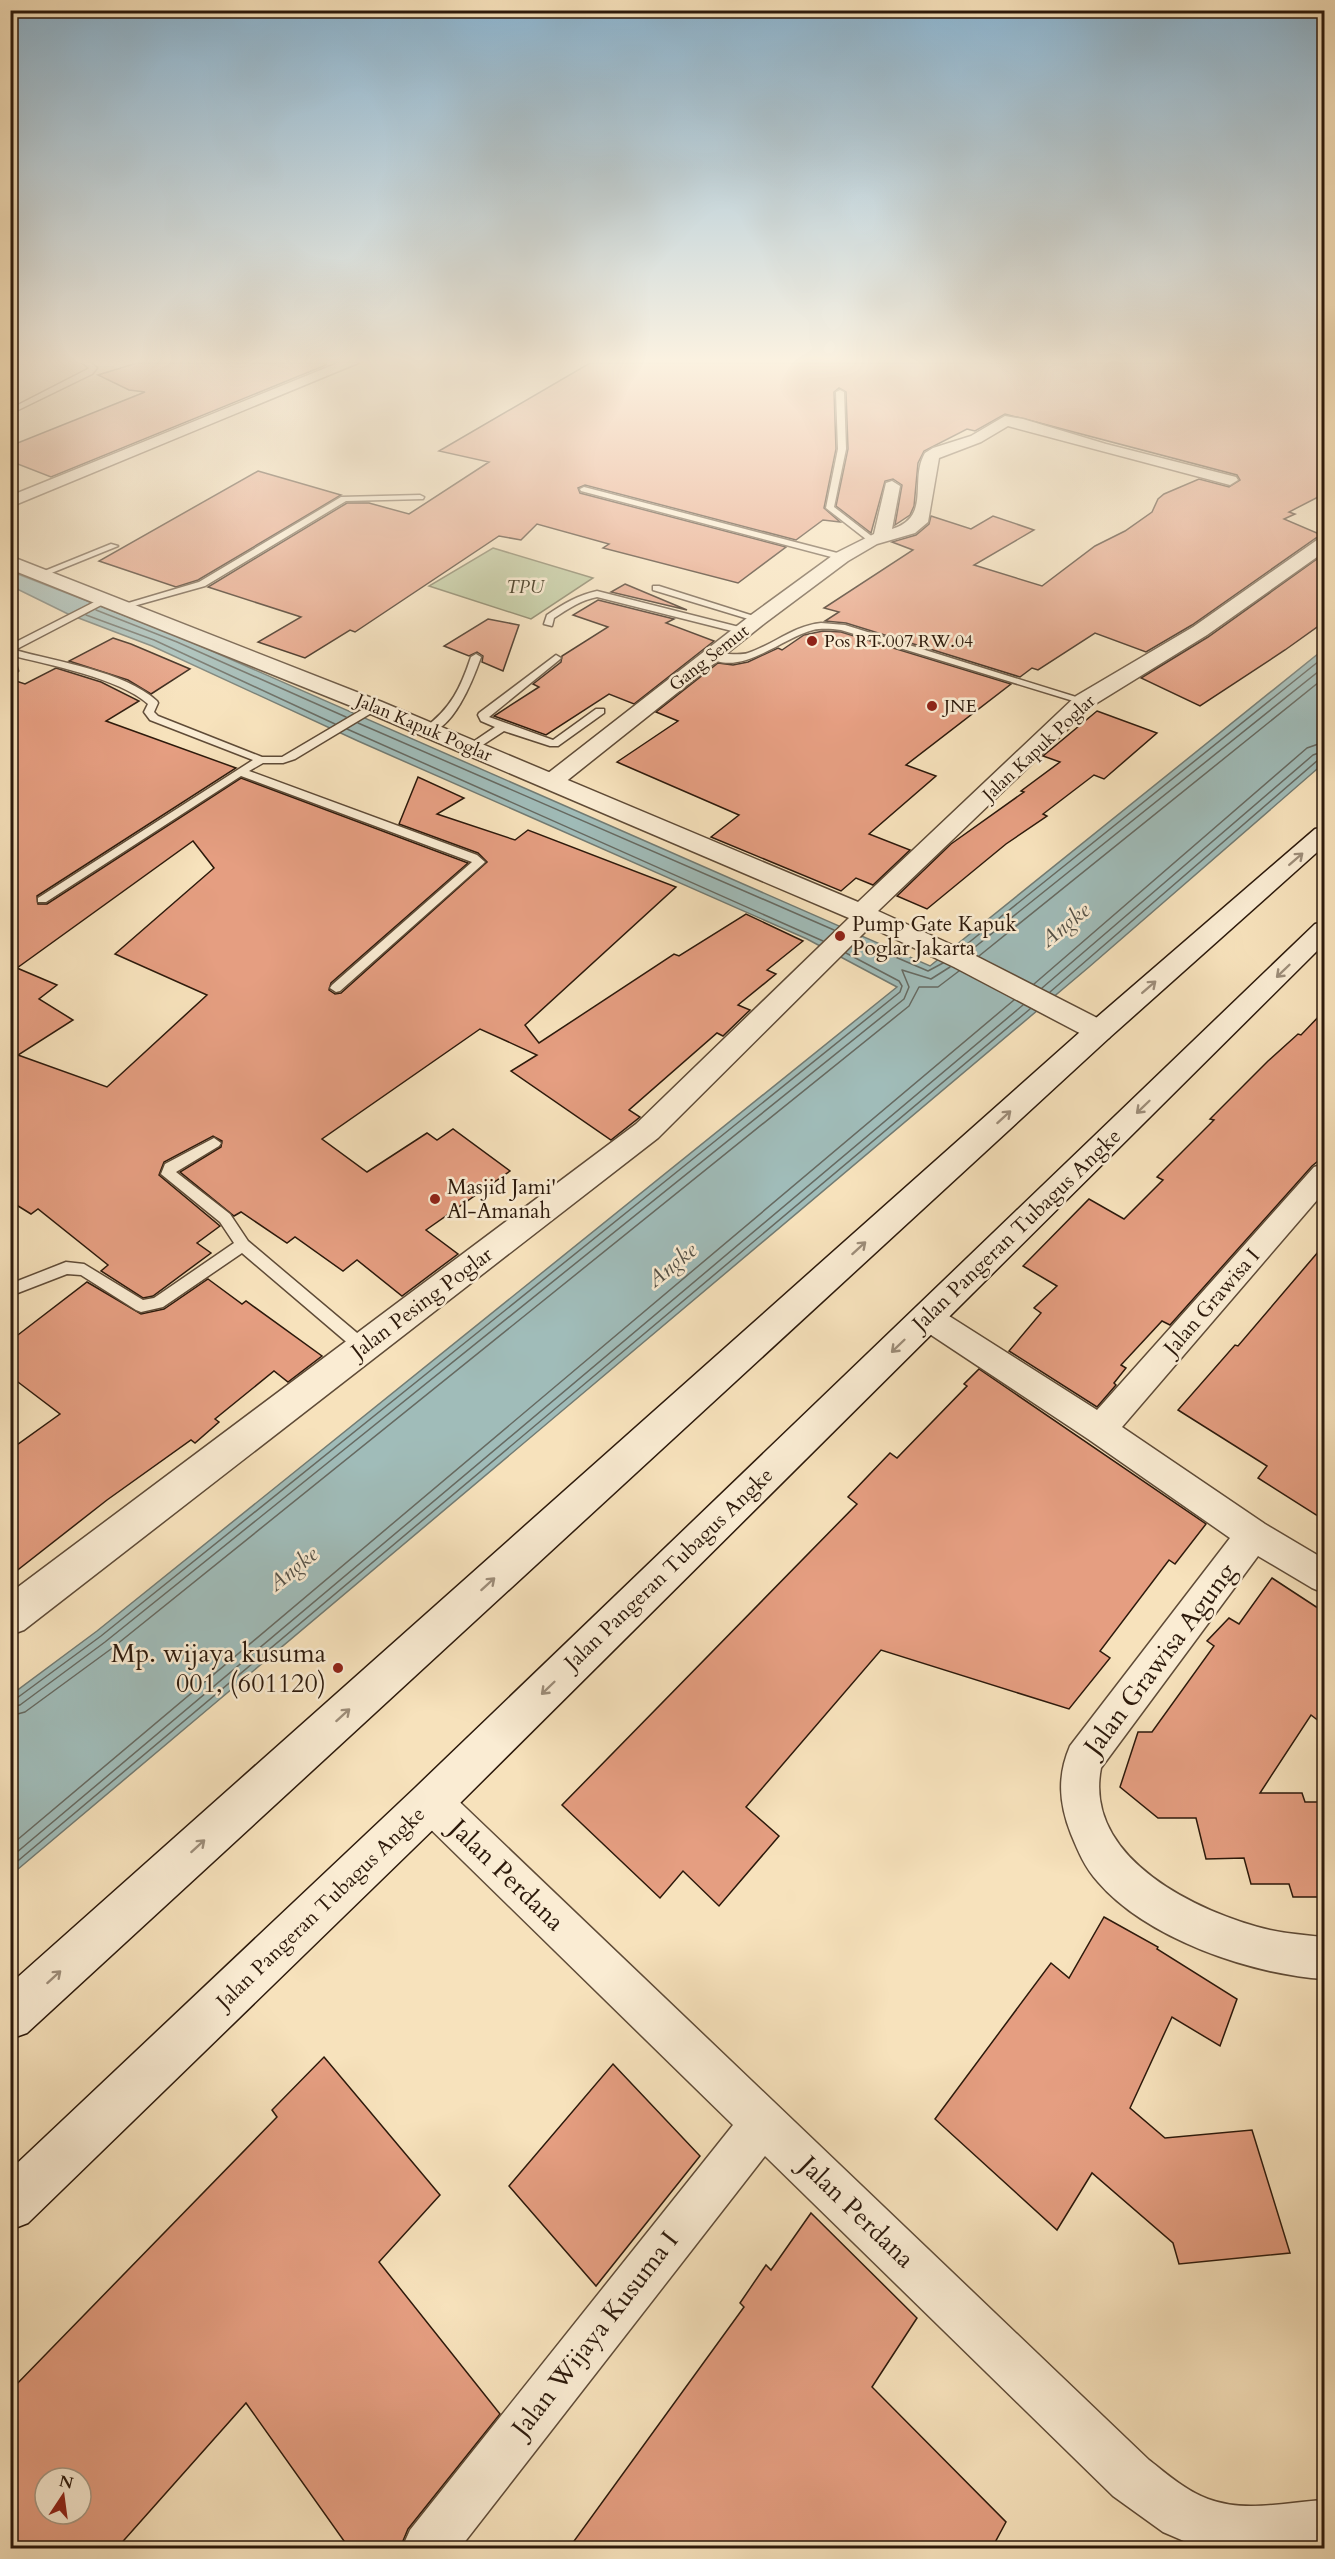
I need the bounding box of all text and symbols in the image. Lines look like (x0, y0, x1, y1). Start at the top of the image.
park label: TPU (506, 575, 545, 600)
street label: Gang Semut (664, 619, 754, 697)
place label: Pos RT.007 RW.04 (824, 629, 973, 654)
marker: Pos RT.007 RW.04 (805, 634, 819, 648)
street label: Jalan Kapuk Poglar (349, 687, 496, 768)
street label: Jalan Kapuk Poglar (975, 689, 1101, 809)
place label: JNE (941, 694, 977, 719)
marker: JNE (925, 699, 939, 713)
one-way arrow (1288, 852, 1303, 866)
water label: Angke (1033, 895, 1097, 955)
place label: Pump Gate Kapuk Poglar Jakarta (852, 910, 1017, 963)
marker: Pump Gate Kapuk Poglar Jakarta (833, 929, 847, 943)
one-way arrow (1275, 964, 1290, 978)
one-way arrow (1141, 980, 1156, 994)
one-way arrow (1135, 1100, 1150, 1114)
one-way arrow (996, 1110, 1011, 1124)
street label: Jalan Pangeran Tubagus Angke (904, 1122, 1128, 1340)
place label: Masjid Jami' Al-Amanah (447, 1173, 556, 1226)
marker: Masjid Jami' Al-Amanah (428, 1192, 442, 1206)
water label: Angke (640, 1235, 704, 1295)
street label: Jalan Pesing Poglar (343, 1240, 499, 1368)
one-way arrow (851, 1241, 866, 1255)
street label: Jalan Grawisa I (1155, 1242, 1267, 1364)
one-way arrow (890, 1338, 905, 1353)
street label: Jalan Pangeran Tubagus Angke (556, 1461, 780, 1679)
water label: Angke (261, 1539, 325, 1599)
street label: Jalan Grawisa Agung (1074, 1555, 1244, 1766)
one-way arrow (480, 1577, 495, 1591)
place label: Mp. wijaya kusuma 001, (601120) (111, 1636, 326, 1701)
marker: Mp. wijaya kusuma 001, (601120) (331, 1661, 345, 1675)
one-way arrow (541, 1680, 556, 1695)
one-way arrow (335, 1708, 350, 1722)
street label: Jalan Pangeran Tubagus Angke (208, 1800, 432, 2018)
street label: Jalan Perdana (439, 1808, 572, 1939)
one-way arrow (191, 1839, 206, 1853)
one-way arrow (46, 1970, 61, 1984)
street label: Jalan Perdana (789, 2145, 922, 2276)
street label: Jalan Wijaya Kusuma I (501, 2224, 686, 2447)
north arrow (33, 2466, 93, 2526)
text: N (57, 2470, 75, 2495)

